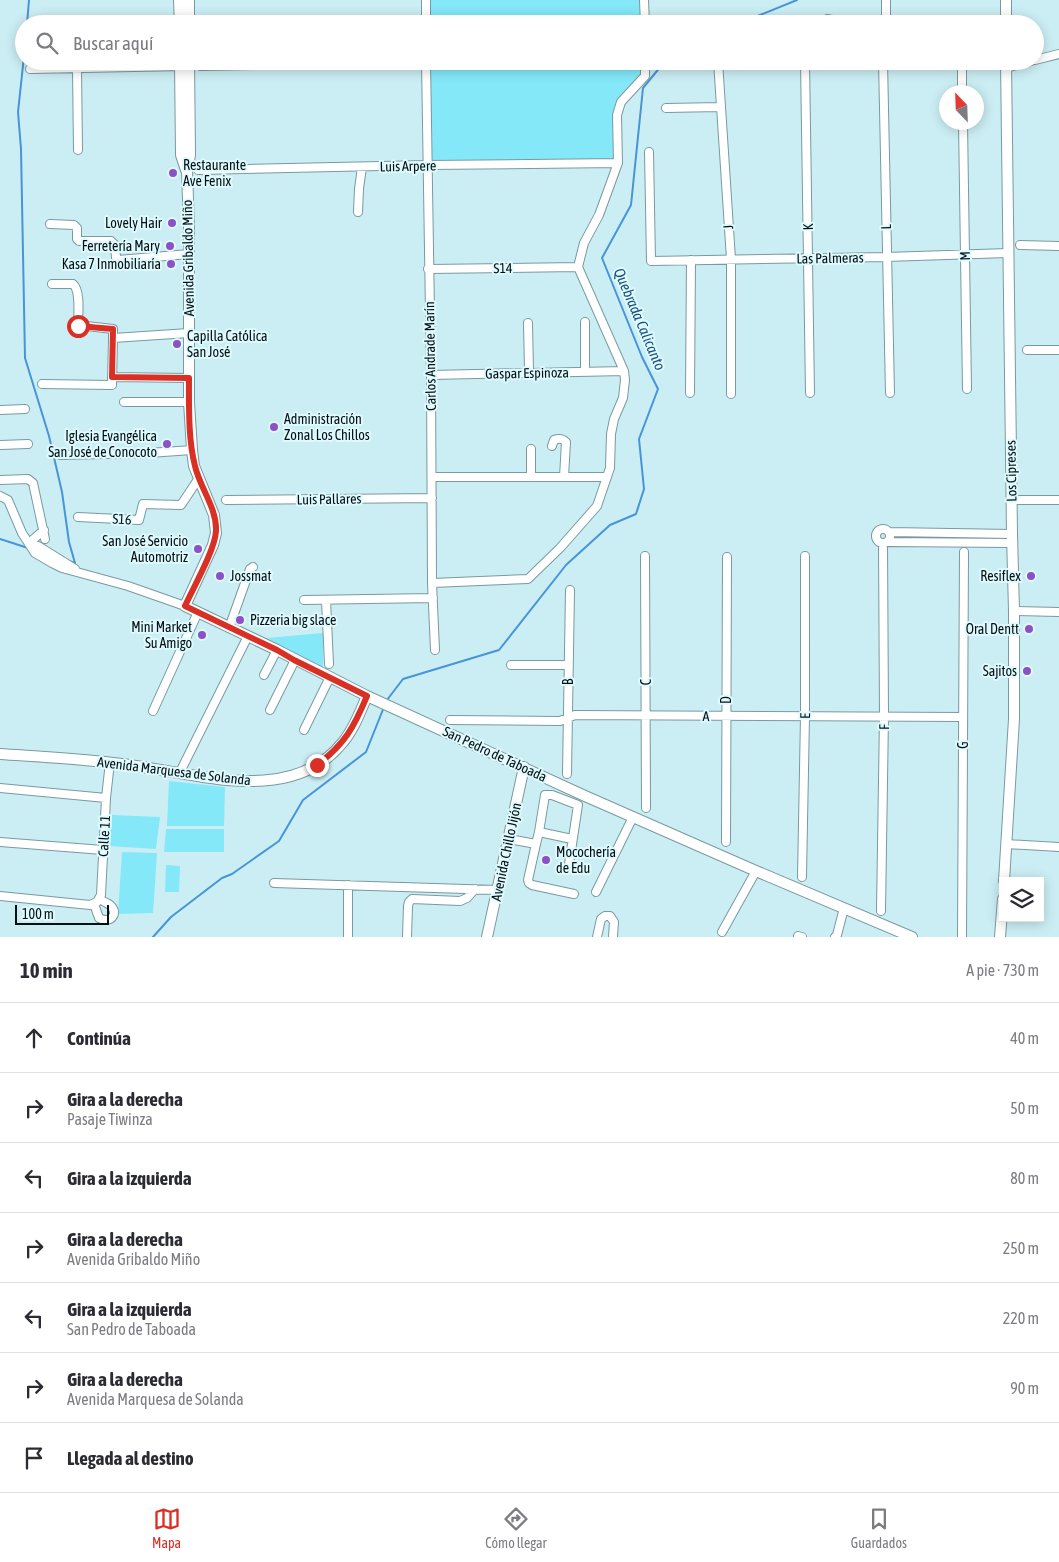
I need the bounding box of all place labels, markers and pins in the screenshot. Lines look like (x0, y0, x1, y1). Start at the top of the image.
place label: Restaurante Ave Fenix (183, 157, 246, 189)
marker: Restaurante Ave Fenix (167, 167, 179, 179)
place label: Lovely Hair (105, 215, 163, 231)
marker: Lovely Hair (166, 217, 178, 229)
place label: Ferretería Mary (82, 238, 160, 254)
marker: Ferretería Mary (164, 240, 176, 252)
place label: Kasa 7 Inmobiliaría (62, 256, 161, 272)
marker: Kasa 7 Inmobiliaría (165, 258, 177, 270)
place label: Capilla Católica San José (187, 328, 267, 360)
marker: Capilla Católica San José (171, 338, 183, 350)
place label: Administración Zonal Los Chillos (284, 411, 370, 443)
marker: Administración Zonal Los Chillos (268, 421, 280, 433)
place label: Iglesia Evangélica San José de Conocoto (48, 428, 157, 460)
marker: Iglesia Evangélica San José de Conocoto (161, 438, 173, 450)
place label: San José Servicio Automotriz (102, 533, 188, 565)
marker: San José Servicio Automotriz (192, 543, 204, 555)
place label: Jossmat (230, 568, 272, 584)
place label: Resiflex (980, 568, 1021, 584)
marker: Jossmat (214, 570, 226, 582)
marker: Resiflex (1025, 570, 1037, 582)
place label: Pizzeria big slace (250, 612, 336, 628)
marker: Pizzeria big slace (234, 614, 246, 626)
place label: Mini Market Su Amigo (131, 619, 192, 651)
place label: Oral Dentt (966, 621, 1019, 637)
marker: Oral Dentt (1023, 623, 1035, 635)
marker: Mini Market Su Amigo (196, 629, 208, 641)
place label: Sajitos (983, 663, 1017, 679)
marker: Sajitos (1021, 665, 1033, 677)
place label: Mocochería de Edu (556, 844, 616, 876)
marker: Mocochería de Edu (540, 854, 552, 866)

